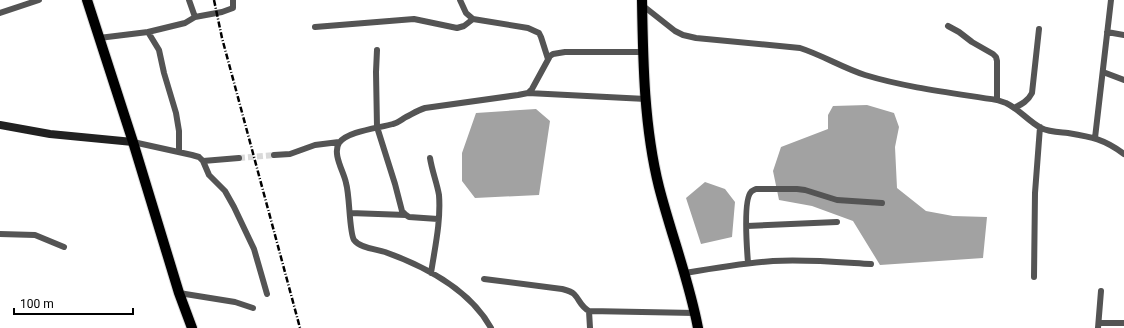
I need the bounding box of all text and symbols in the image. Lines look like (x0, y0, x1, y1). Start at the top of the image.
scale bar (14, 290, 133, 316)
text: 100 m (20, 297, 54, 311)

